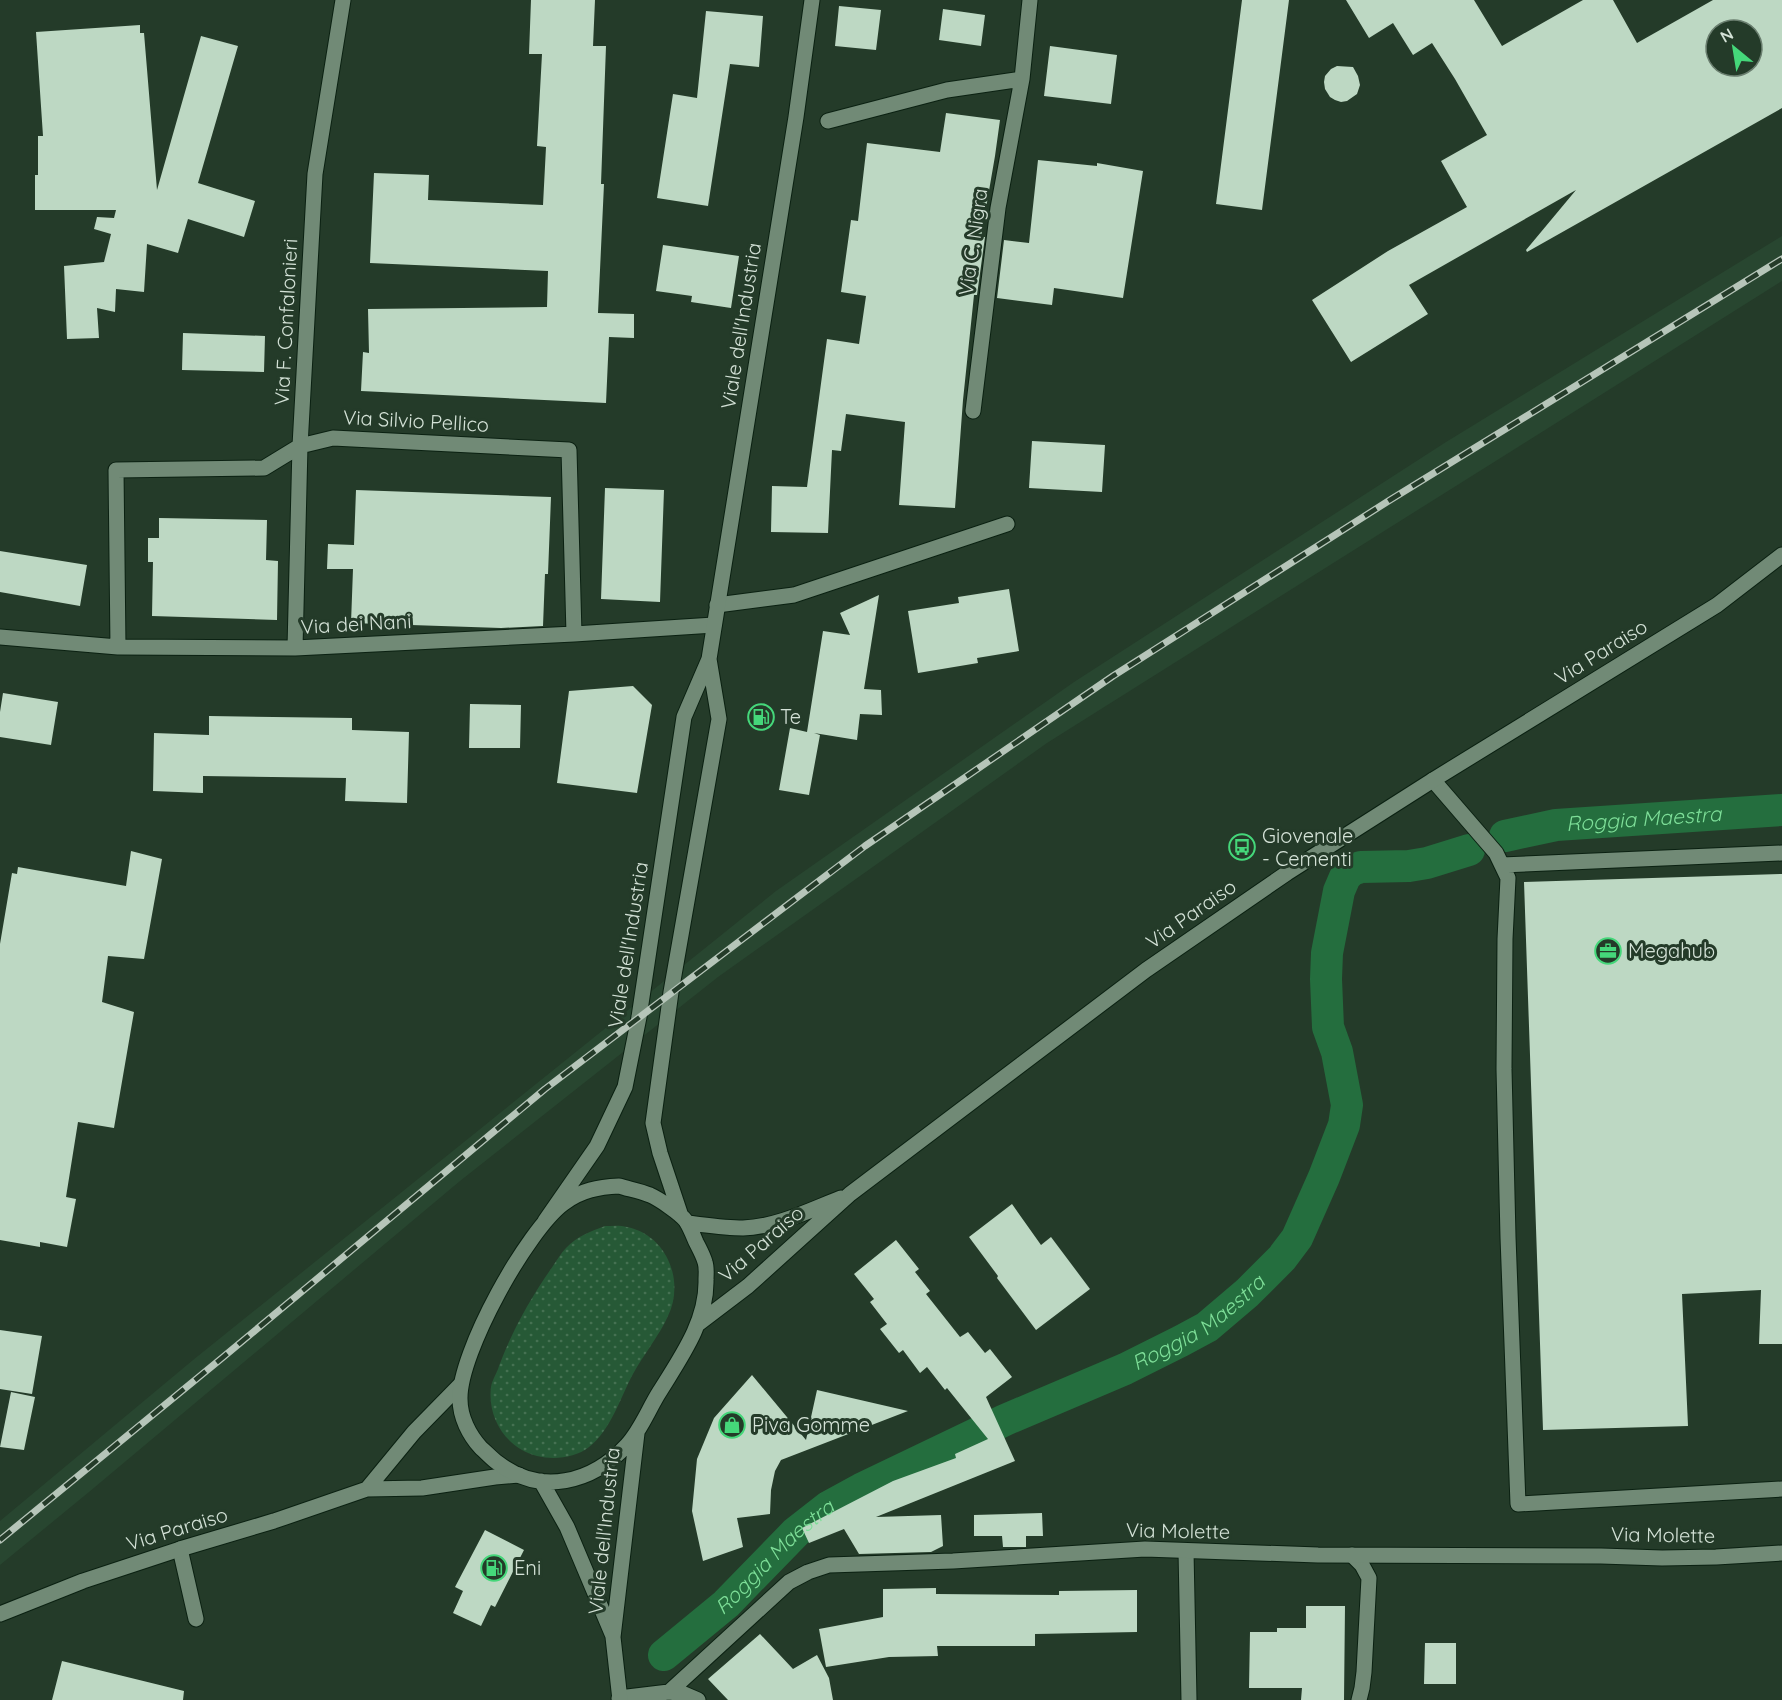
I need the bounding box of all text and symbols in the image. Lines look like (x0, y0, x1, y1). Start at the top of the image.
north arrow (1704, 18, 1764, 78)
text: N (1716, 23, 1737, 47)
street label: Via C. Nigra (953, 187, 992, 297)
street label: Via F. Confalonieri (269, 238, 302, 406)
street label: Viale dell'Industria (715, 241, 766, 411)
street label: Via Silvio Pellico (342, 404, 490, 437)
street label: Via dei Nani (300, 608, 412, 639)
street label: Via Paraiso (1550, 613, 1652, 690)
fuel station icon: Te (746, 702, 776, 732)
place label: Te (780, 704, 801, 729)
water label: Roggia Maestra (1565, 800, 1723, 836)
place label: Giovenale - Cementi (1262, 823, 1353, 871)
bus stop icon: Giovenale - Cementi (1227, 832, 1257, 862)
street label: Viale dell'Industria (602, 860, 653, 1030)
street label: Via Paraiso (1141, 873, 1241, 954)
office icon: Megahub (1593, 936, 1623, 966)
place label: Megahub (1628, 938, 1715, 963)
street label: Via Paraiso (713, 1200, 808, 1287)
water label: Roggia Maestra (1127, 1268, 1271, 1376)
shop icon: Piva Gomme (717, 1410, 747, 1440)
place label: Piva Gomme (752, 1412, 870, 1437)
street label: Viale dell'Industria (582, 1446, 625, 1616)
water label: Roggia Maestra (709, 1492, 840, 1620)
street label: Via Paraiso (123, 1501, 230, 1556)
street label: Via Molette (1126, 1517, 1230, 1544)
street label: Via Molette (1611, 1521, 1715, 1548)
fuel station icon: Eni (479, 1553, 509, 1583)
place label: Eni (514, 1555, 541, 1580)

